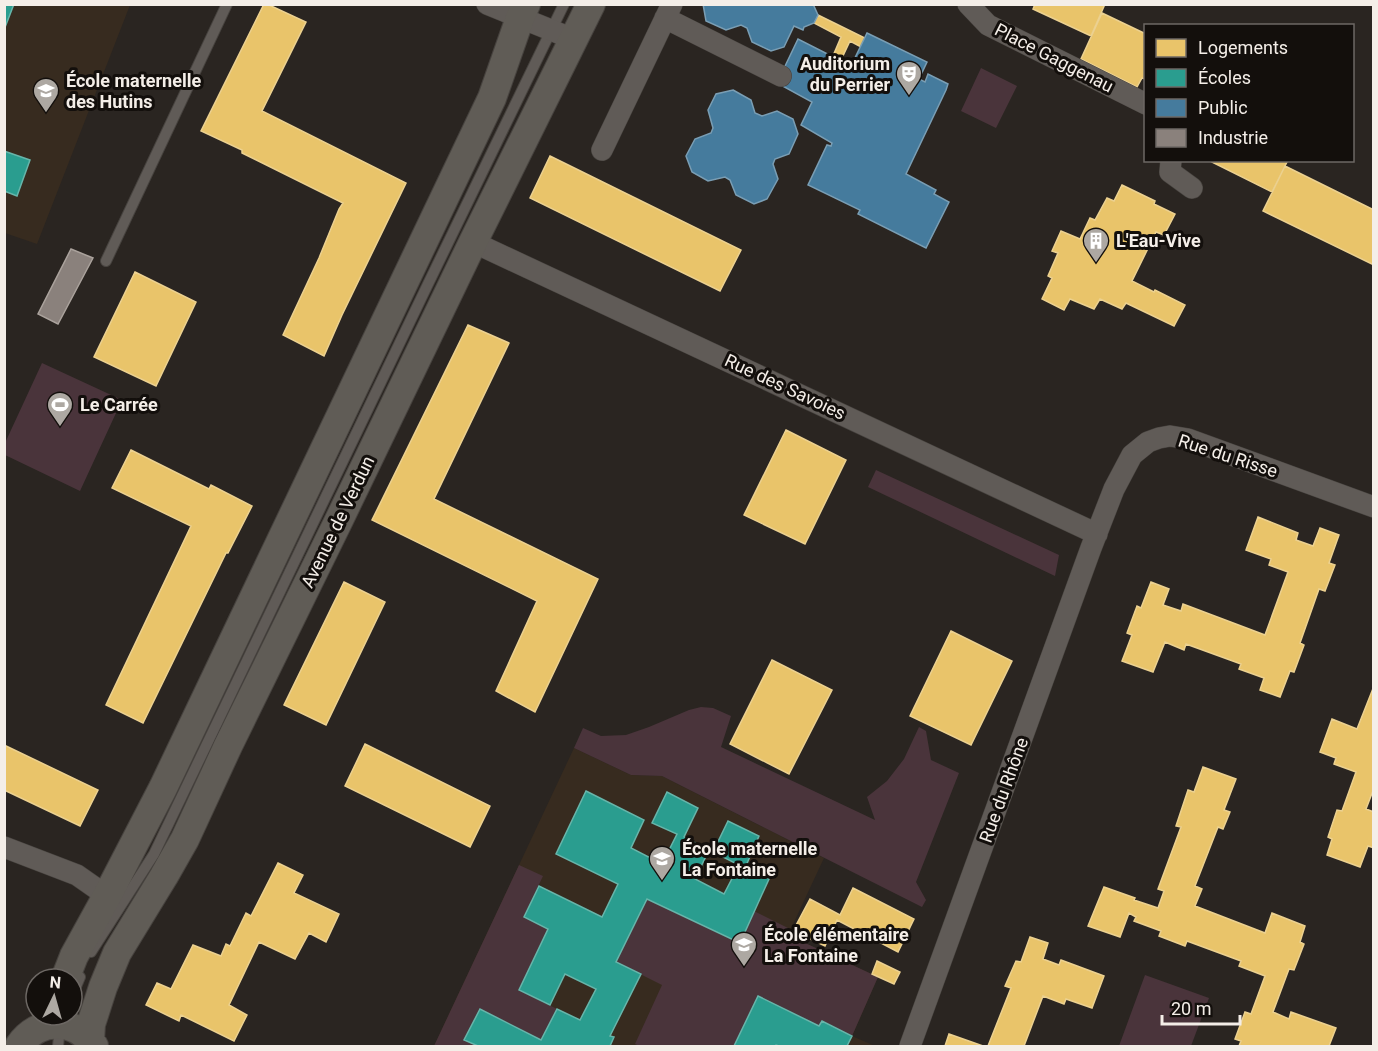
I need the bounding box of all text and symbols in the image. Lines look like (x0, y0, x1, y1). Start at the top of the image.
street label: Place Gaggenau (991, 19, 1117, 97)
legend (1144, 24, 1354, 162)
text: Logements (1198, 37, 1288, 58)
place label: Auditorium du Perrier (800, 53, 890, 95)
theatre icon: Auditorium du Perrier (894, 59, 924, 97)
text: Écoles (1198, 67, 1251, 88)
place label: École maternelle des Hutins (66, 70, 201, 112)
school or university icon: École maternelle des Hutins (31, 76, 61, 114)
text: Public (1198, 97, 1248, 118)
text: Industrie (1198, 127, 1268, 148)
building icon: L'Eau-Vive (1081, 226, 1111, 264)
place label: L'Eau-Vive (1116, 230, 1201, 251)
street label: Rue des Savoies (721, 349, 849, 424)
sports icon: Le Carrée (45, 390, 75, 428)
place label: Le Carrée (80, 394, 158, 415)
street label: Rue du Risse (1176, 430, 1280, 481)
street label: Avenue de Verdun (297, 452, 379, 591)
street label: Rue du Rhône (975, 734, 1032, 845)
place label: École maternelle La Fontaine (682, 838, 817, 880)
school or university icon: École maternelle La Fontaine (647, 844, 677, 882)
place label: École élémentaire La Fontaine (764, 924, 909, 966)
school or university icon: École élémentaire La Fontaine (729, 930, 759, 968)
north arrow (24, 967, 84, 1027)
text: N (49, 973, 62, 993)
scale bar (1162, 988, 1240, 1026)
text: 20 m (1171, 998, 1211, 1019)

